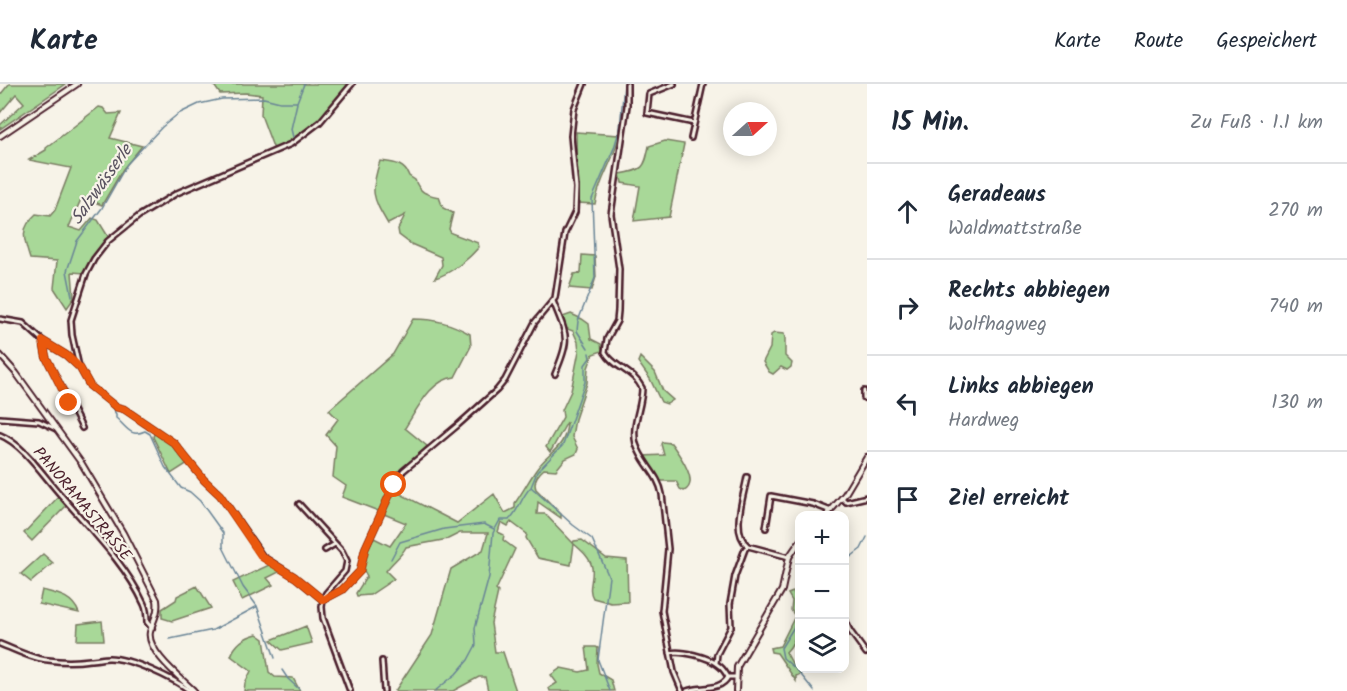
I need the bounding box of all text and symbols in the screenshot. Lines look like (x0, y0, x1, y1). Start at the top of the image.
text: Karte (30, 19, 98, 64)
text: Karte (1054, 25, 1101, 58)
text: Route (1134, 25, 1183, 58)
text: Gespeichert (1216, 25, 1317, 58)
north arrow (723, 102, 777, 156)
text: 15 Min. (891, 102, 969, 144)
text: Zu Fuß · 1.1 km (1190, 107, 1323, 139)
water label: Salzwässerle (63, 137, 142, 231)
text: Geradeaus (948, 178, 1046, 213)
icon: ahead (891, 195, 924, 228)
text: 270 m (1268, 195, 1323, 227)
text: Waldmattstraße (948, 213, 1082, 245)
text: Rechts abbiegen (948, 274, 1110, 309)
icon: right (891, 291, 924, 324)
text: 740 m (1269, 291, 1323, 323)
text: Wolfhagweg (948, 309, 1047, 341)
text: Links abbiegen (948, 370, 1094, 405)
icon: left (891, 387, 924, 420)
text: 130 m (1271, 387, 1323, 419)
route end (55, 389, 81, 415)
text: Hardweg (948, 405, 1019, 437)
street label: PANORAMASTRASSE (26, 441, 138, 567)
route start (380, 471, 406, 497)
text: Ziel erreicht (948, 482, 1069, 517)
icon: arrive (891, 483, 924, 516)
map controls (795, 511, 849, 673)
button: + (795, 511, 849, 565)
button: − (795, 565, 849, 619)
button: layers (795, 619, 849, 673)

